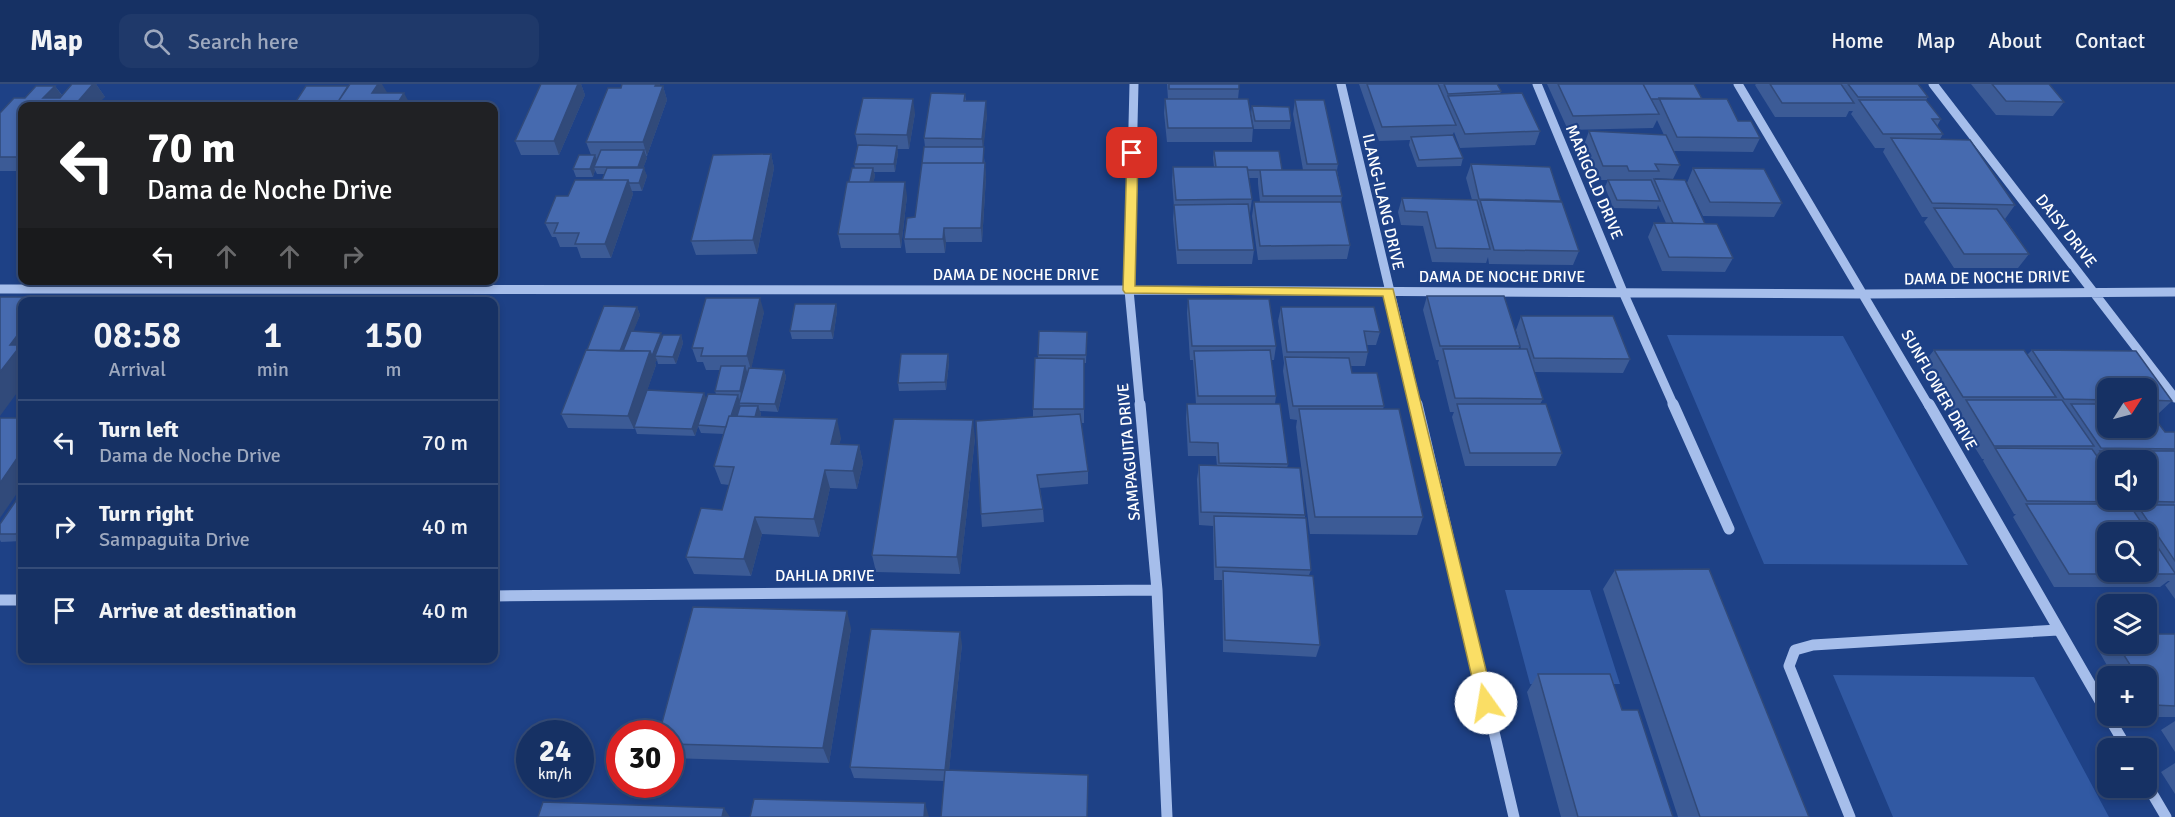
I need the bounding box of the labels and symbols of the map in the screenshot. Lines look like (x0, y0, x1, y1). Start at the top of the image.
street label: MARIGOLD DRIVE (1561, 122, 1627, 242)
pin (1106, 127, 1157, 178)
street label: ILANG-ILANG DRIVE (1358, 132, 1408, 272)
street label: DAISY DRIVE (2031, 190, 2101, 272)
street label: DAMA DE NOCHE DRIVE (933, 265, 1099, 285)
street label: DAMA DE NOCHE DRIVE (1419, 267, 1585, 287)
street label: DAMA DE NOCHE DRIVE (1904, 267, 2070, 289)
street label: SUNFLOWER DRIVE (1896, 326, 1982, 454)
north arrow (2097, 378, 2157, 438)
street label: SAMPAGUITA DRIVE (1113, 382, 1145, 522)
street label: DAHLIA DRIVE (775, 566, 875, 586)
position arrow (1454, 671, 1518, 735)
speed limit sign: 30 (606, 720, 684, 798)

